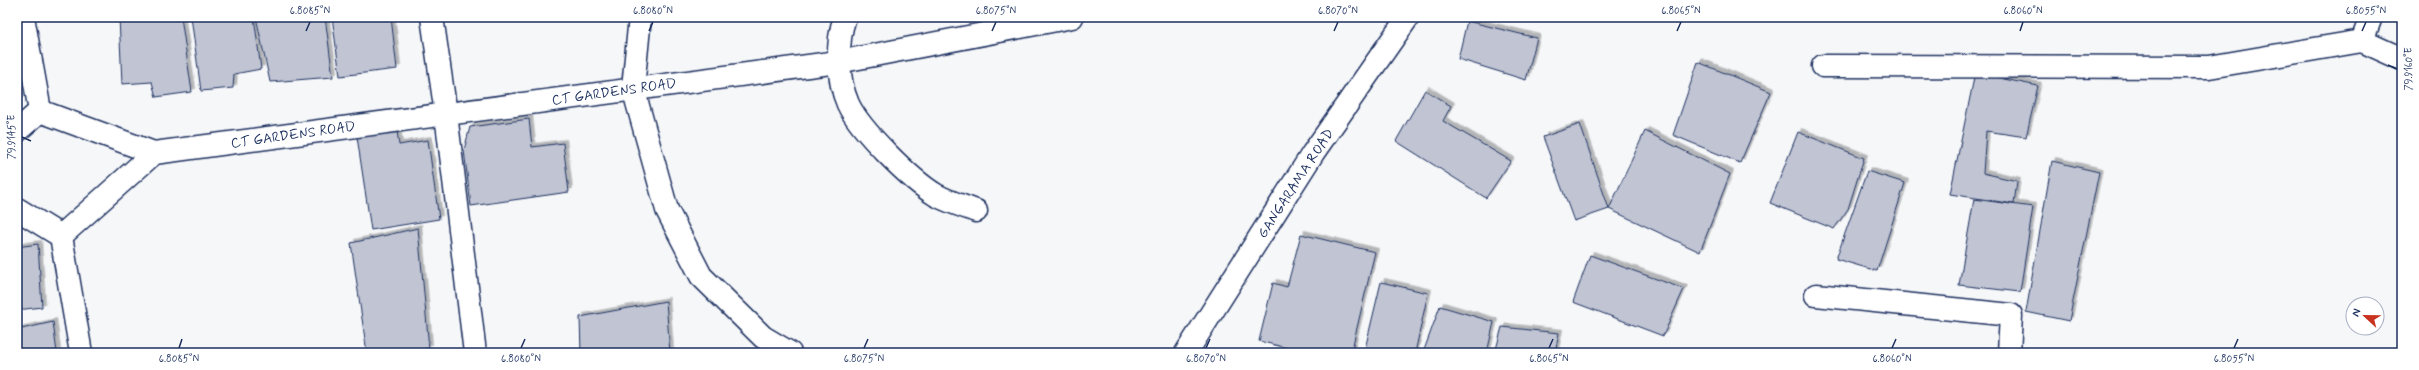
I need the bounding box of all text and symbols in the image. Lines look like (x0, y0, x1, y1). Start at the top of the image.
text: 6.8085°N (290, 4, 330, 18)
text: 6.8080°N (633, 4, 673, 18)
text: 6.8075°N (976, 4, 1017, 18)
text: 6.8070°N (1318, 4, 1358, 18)
text: 6.8065°N (1661, 4, 1701, 18)
text: 6.8060°N (2003, 4, 2043, 18)
text: 6.8055°N (2346, 4, 2387, 18)
text: 79.9160°E (2402, 47, 2416, 91)
street label: CT GARDENS ROAD (551, 74, 678, 110)
text: 79.9145°E (5, 114, 19, 159)
street label: CT GARDENS ROAD (230, 117, 357, 153)
street label: GANGARAMA ROAD (1254, 125, 1338, 242)
north arrow (2345, 296, 2385, 336)
text: N (2349, 307, 2365, 319)
text: 6.8085°N (159, 352, 199, 366)
text: 6.8080°N (501, 352, 541, 366)
text: 6.8075°N (844, 352, 885, 366)
text: 6.8070°N (1186, 352, 1226, 366)
text: 6.8065°N (1529, 352, 1569, 366)
text: 6.8060°N (1872, 352, 1912, 366)
text: 6.8055°N (2214, 352, 2255, 366)

